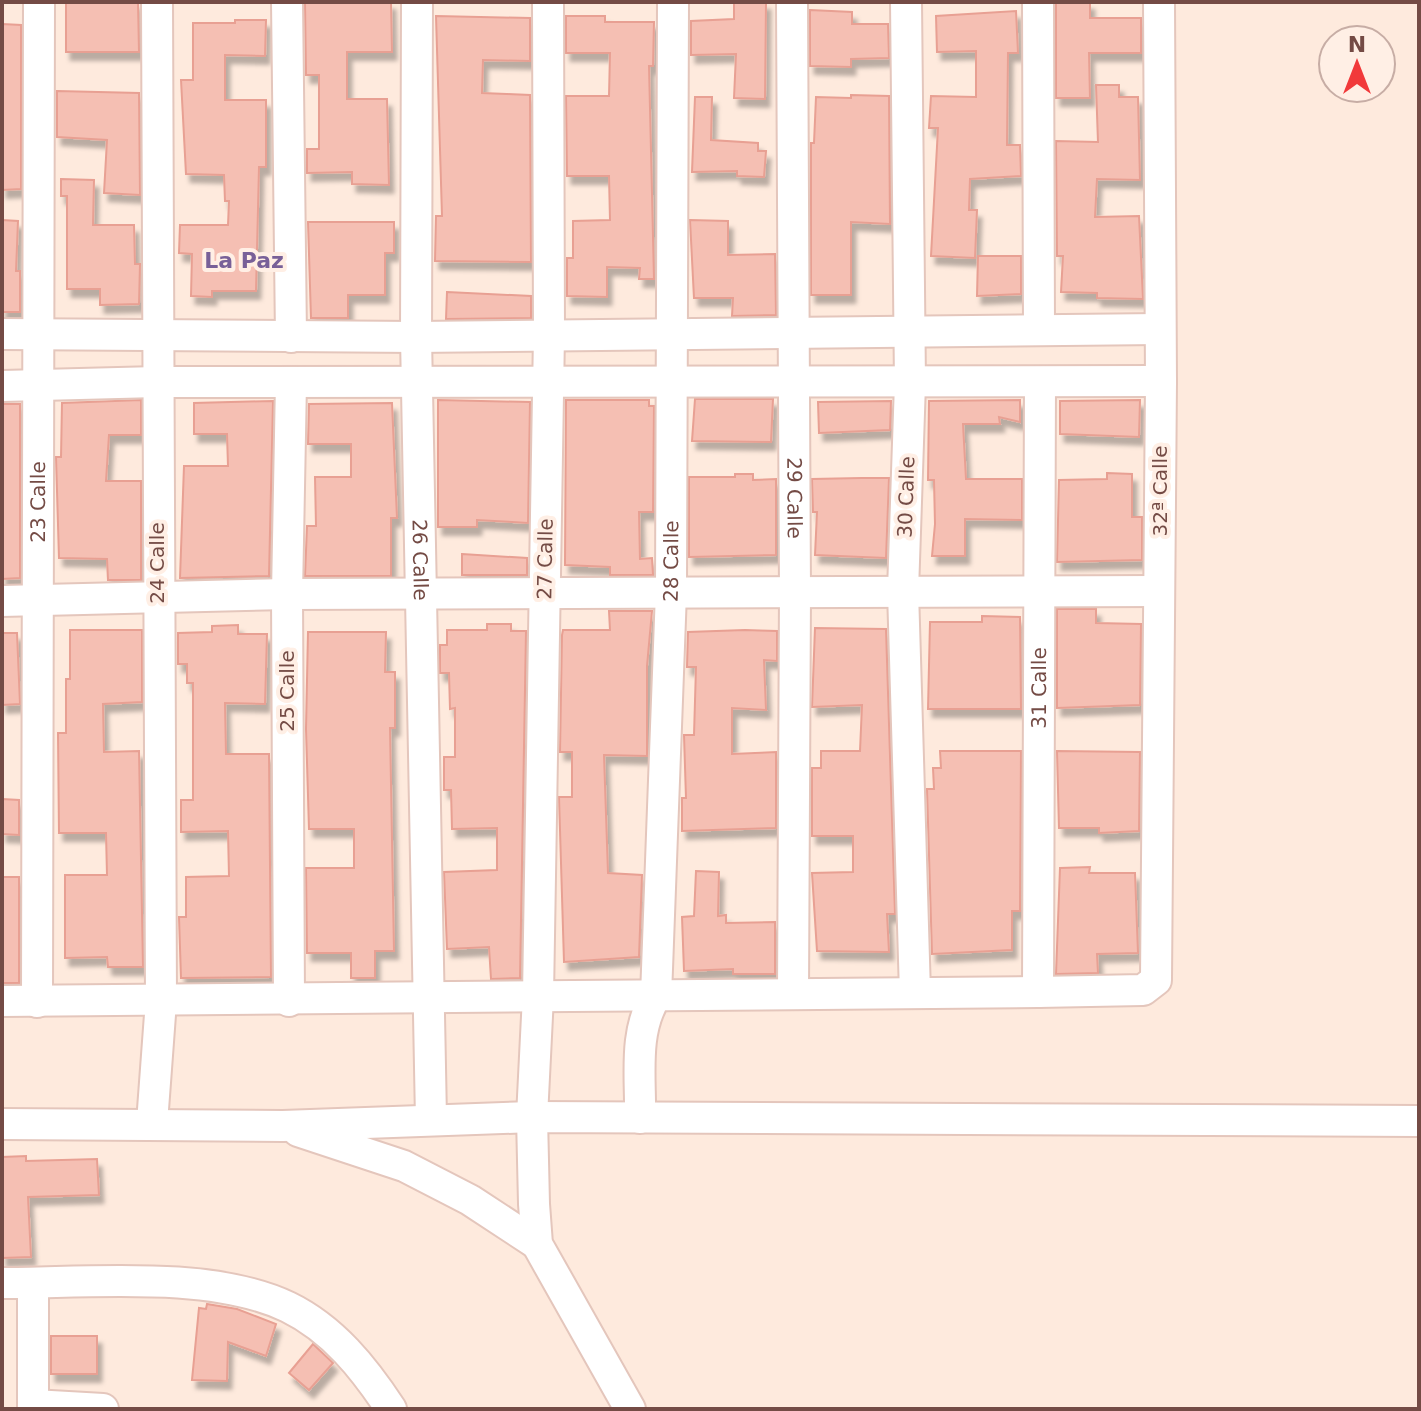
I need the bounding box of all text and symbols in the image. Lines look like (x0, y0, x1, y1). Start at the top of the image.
north arrow (1317, 24, 1397, 104)
text: N (1348, 32, 1366, 57)
district label: La Paz (204, 248, 284, 273)
street label: 32ª Calle (1148, 446, 1172, 536)
street label: 30 Calle (893, 456, 919, 538)
street label: 29 Calle (782, 457, 807, 539)
street label: 23 Calle (26, 461, 50, 543)
street label: 27 Calle (532, 518, 558, 600)
street label: 26 Calle (407, 519, 433, 601)
street label: 28 Calle (659, 520, 683, 602)
street label: 24 Calle (145, 522, 169, 604)
street label: 31 Calle (1027, 647, 1051, 729)
street label: 25 Calle (275, 650, 299, 732)

